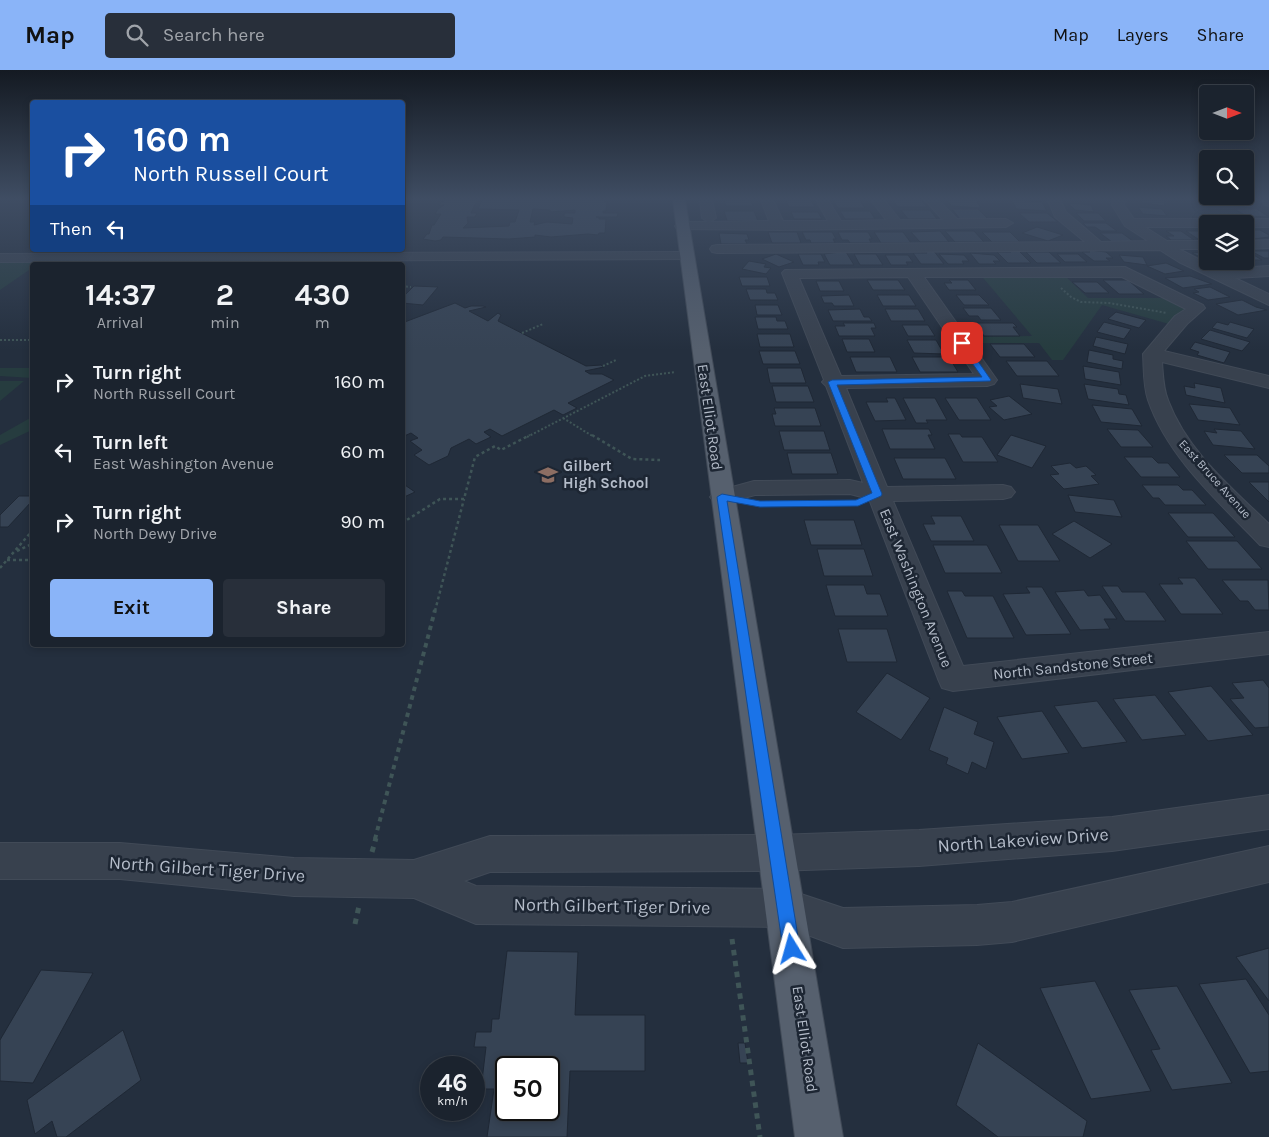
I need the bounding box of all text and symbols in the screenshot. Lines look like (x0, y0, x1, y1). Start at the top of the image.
search box (105, 13, 455, 58)
text: Map (25, 21, 75, 49)
icon: search (123, 21, 151, 49)
text: Search here (163, 24, 265, 46)
text: Map (1053, 24, 1089, 46)
text: Layers (1117, 24, 1169, 46)
text: Share (1197, 24, 1244, 46)
north arrow (1199, 85, 1254, 140)
map controls (1199, 85, 1254, 270)
text: 160 m (133, 119, 231, 160)
icon: right (50, 120, 115, 185)
button: search (1199, 150, 1254, 205)
text: North Russell Court (133, 161, 329, 187)
icon: left (102, 215, 130, 243)
button: layers (1199, 215, 1254, 270)
text: Then (50, 218, 92, 240)
text: 14:37 (85, 277, 155, 313)
text: 2 (216, 277, 234, 313)
text: 430 (295, 277, 350, 313)
text: Arrival (97, 313, 144, 332)
text: min (210, 313, 240, 332)
text: m (315, 313, 330, 332)
pin (941, 322, 983, 364)
icon: arrive (948, 329, 976, 357)
text: Turn right (93, 362, 182, 384)
street label: East Elliot Road (694, 363, 726, 471)
icon: right (50, 368, 78, 396)
text: 160 m (334, 371, 385, 393)
text: North Russell Court (93, 384, 235, 403)
text: Turn left (93, 432, 168, 454)
street label: East Bruce Avenue (1176, 437, 1254, 521)
icon: left (50, 438, 78, 466)
text: 60 m (341, 441, 385, 463)
text: East Washington Avenue (93, 454, 274, 473)
place label: Gilbert High School (563, 457, 649, 492)
school or university icon: Gilbert High School (537, 464, 559, 486)
text: Turn right (93, 502, 182, 524)
street label: East Washington Avenue (876, 506, 956, 670)
icon: right (50, 508, 78, 536)
text: 90 m (340, 511, 385, 533)
text: North Dewy Drive (93, 524, 217, 543)
button: Exit (50, 579, 213, 637)
button: Share (223, 579, 385, 637)
street label: North Sandstone Street (992, 649, 1154, 683)
street label: North Lakeview Drive (937, 823, 1109, 857)
street label: North Gilbert Tiger Drive (108, 851, 306, 887)
street label: North Gilbert Tiger Drive (514, 893, 710, 919)
position arrow (765, 922, 817, 974)
street label: East Elliot Road (789, 985, 821, 1093)
speed limit sign: 50 (495, 1056, 560, 1121)
text: 46 (437, 1068, 468, 1097)
text: km/h (437, 1094, 468, 1108)

